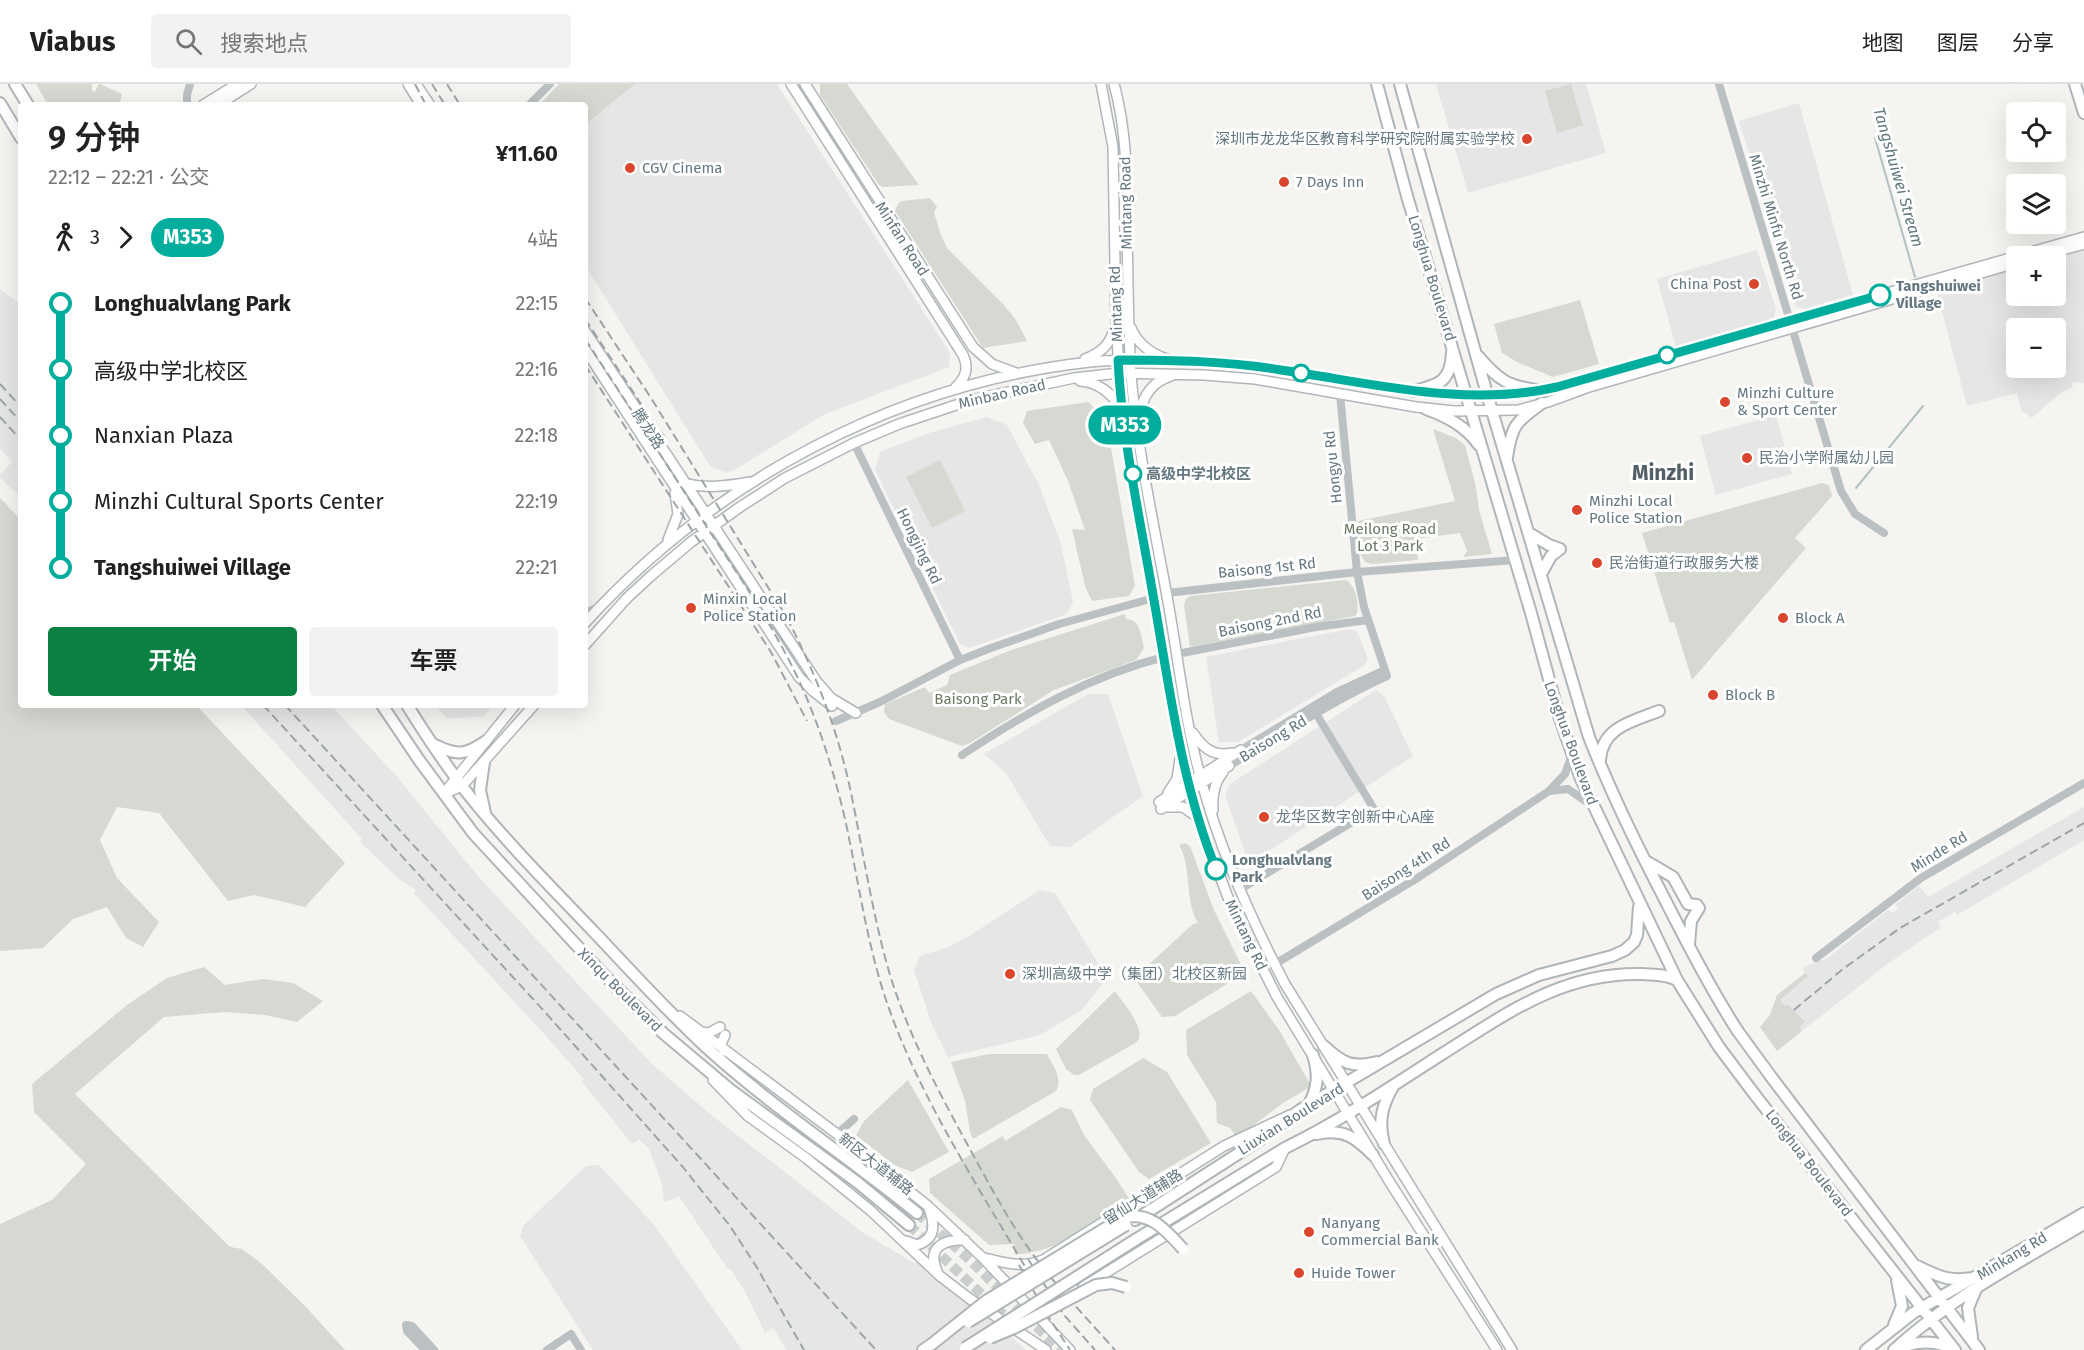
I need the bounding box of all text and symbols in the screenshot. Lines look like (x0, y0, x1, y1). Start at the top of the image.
search box (151, 14, 571, 68)
text: Viabus (30, 25, 115, 58)
icon: search (172, 25, 205, 58)
text: 搜索地点 (220, 30, 308, 57)
text: 地图 (1862, 30, 1904, 56)
text: 图层 (1937, 30, 1979, 56)
text: 分享 (2012, 30, 2054, 56)
map controls (2006, 102, 2066, 378)
button: locate (2006, 102, 2066, 162)
water label: Tangshuiwei Stream (1869, 105, 1928, 249)
text: 9 分钟 (48, 118, 140, 158)
place label: 深圳市龙龙华区教育科学研究院附属实验学校 (1215, 130, 1515, 148)
marker: 深圳市龙龙华区教育科学研究院附属实验学校 (1520, 132, 1534, 146)
text: ¥11.60 (496, 140, 558, 167)
street label: Minzhi Minfu North Rd (1745, 152, 1807, 302)
street label: Mintang Road (1116, 156, 1136, 250)
place label: CGV Cinema (642, 159, 723, 177)
marker: CGV Cinema (623, 161, 637, 175)
text: 22:12 – 22:21 · 公交 (48, 165, 209, 189)
place label: 7 Days Inn (1296, 173, 1364, 191)
button: layers (2006, 174, 2066, 234)
marker: 7 Days Inn (1277, 175, 1291, 189)
street label: Minfan Road (871, 198, 933, 280)
street label: Longhua Boulevard (1404, 213, 1460, 343)
icon: walk (48, 221, 81, 254)
icon: forward (109, 221, 142, 254)
text: M353 (163, 224, 212, 250)
text: 3 (90, 225, 100, 249)
text: 4站 (527, 227, 558, 251)
button: + (2006, 246, 2066, 306)
street label: Mintang Rd (1106, 265, 1126, 343)
place label: China Post (1670, 275, 1743, 293)
marker: China Post (1747, 277, 1761, 291)
place label: Tangshuiwei Village (1895, 277, 1981, 312)
marker: Tangshuiwei Village (1869, 284, 1891, 306)
text: Longhualvlang Park (94, 290, 291, 317)
text: 22:15 (516, 291, 558, 315)
button: − (2006, 318, 2066, 378)
unlabelled marker (1658, 346, 1676, 364)
text: 22:16 (515, 357, 558, 381)
text: 高级中学北校区 (94, 358, 248, 385)
unlabelled marker (1292, 364, 1310, 382)
street label: Minbao Road (957, 375, 1047, 413)
place label: Minzhi Culture & Sport Center (1737, 384, 1837, 419)
marker: Minzhi Culture & Sport Center (1718, 395, 1732, 409)
street label: 腾龙路 (628, 405, 668, 453)
line badge: M353 (1083, 406, 1167, 444)
text: M353 (1100, 412, 1150, 438)
text: Nanxian Plaza (94, 422, 234, 449)
text: 22:18 (515, 423, 558, 447)
street label: Hongyu Rd (1320, 430, 1346, 504)
place label: 民治小学附属幼儿园 (1759, 449, 1894, 467)
marker: 民治小学附属幼儿园 (1740, 451, 1754, 465)
district label: Minzhi (1632, 460, 1694, 486)
marker: 高级中学北校区 (1124, 465, 1142, 483)
place label: 高级中学北校区 (1146, 465, 1251, 483)
text: Minzhi Cultural Sports Center (94, 488, 384, 515)
text: 22:19 (515, 489, 558, 513)
place label: Minzhi Local Police Station (1589, 492, 1683, 527)
marker: Minzhi Local Police Station (1570, 503, 1584, 517)
street label: Hongjing Rd (893, 505, 945, 587)
park label: Meilong Road Lot 3 Park (1344, 520, 1436, 555)
text: Tangshuiwei Village (94, 554, 291, 581)
street label: Baisong 1st Rd (1217, 554, 1317, 582)
place label: 民治街道行政服务大楼 (1609, 554, 1759, 572)
text: 22:21 (515, 555, 558, 579)
marker: 民治街道行政服务大楼 (1590, 556, 1604, 570)
place label: Minxin Local Police Station (703, 590, 797, 625)
marker: Minxin Local Police Station (684, 601, 698, 615)
street label: Baisong 2nd Rd (1217, 603, 1323, 641)
place label: Block A (1795, 609, 1845, 627)
marker: Block A (1776, 611, 1790, 625)
button: 开始 (48, 627, 297, 696)
button: 车票 (309, 627, 558, 696)
street label: Longhua Boulevard (1540, 678, 1602, 808)
place label: Block B (1725, 686, 1775, 704)
marker: Block B (1706, 688, 1720, 702)
park label: Baisong Park (934, 690, 1022, 708)
street label: Baisong Rd (1236, 712, 1310, 766)
place label: 龙华区数字创新中心A座 (1276, 808, 1435, 826)
marker: 龙华区数字创新中心A座 (1257, 810, 1271, 824)
street label: Minde Rd (1907, 828, 1971, 876)
street label: Baisong 4th Rd (1358, 834, 1454, 904)
place label: Longhualvlang Park (1232, 851, 1333, 886)
marker: Longhualvlang Park (1205, 858, 1227, 880)
street label: Mintang Rd (1221, 897, 1271, 973)
street label: Xinqu Boulevard (574, 944, 666, 1036)
place label: 深圳高级中学（集团）北校区新园 (1022, 965, 1247, 983)
marker: 深圳高级中学（集团）北校区新园 (1003, 967, 1017, 981)
street label: Liuxian Boulevard (1235, 1079, 1347, 1159)
street label: Longhua Boulevard (1762, 1106, 1856, 1220)
street label: 新区大道辅路 (835, 1129, 917, 1199)
street label: 留仙大道辅路 (1100, 1166, 1186, 1228)
place label: Nanyang Commercial Bank (1321, 1214, 1439, 1249)
marker: Nanyang Commercial Bank (1302, 1225, 1316, 1239)
street label: Minkang Rd (1974, 1228, 2050, 1284)
place label: Huide Tower (1311, 1264, 1396, 1282)
marker: Huide Tower (1292, 1266, 1306, 1280)

